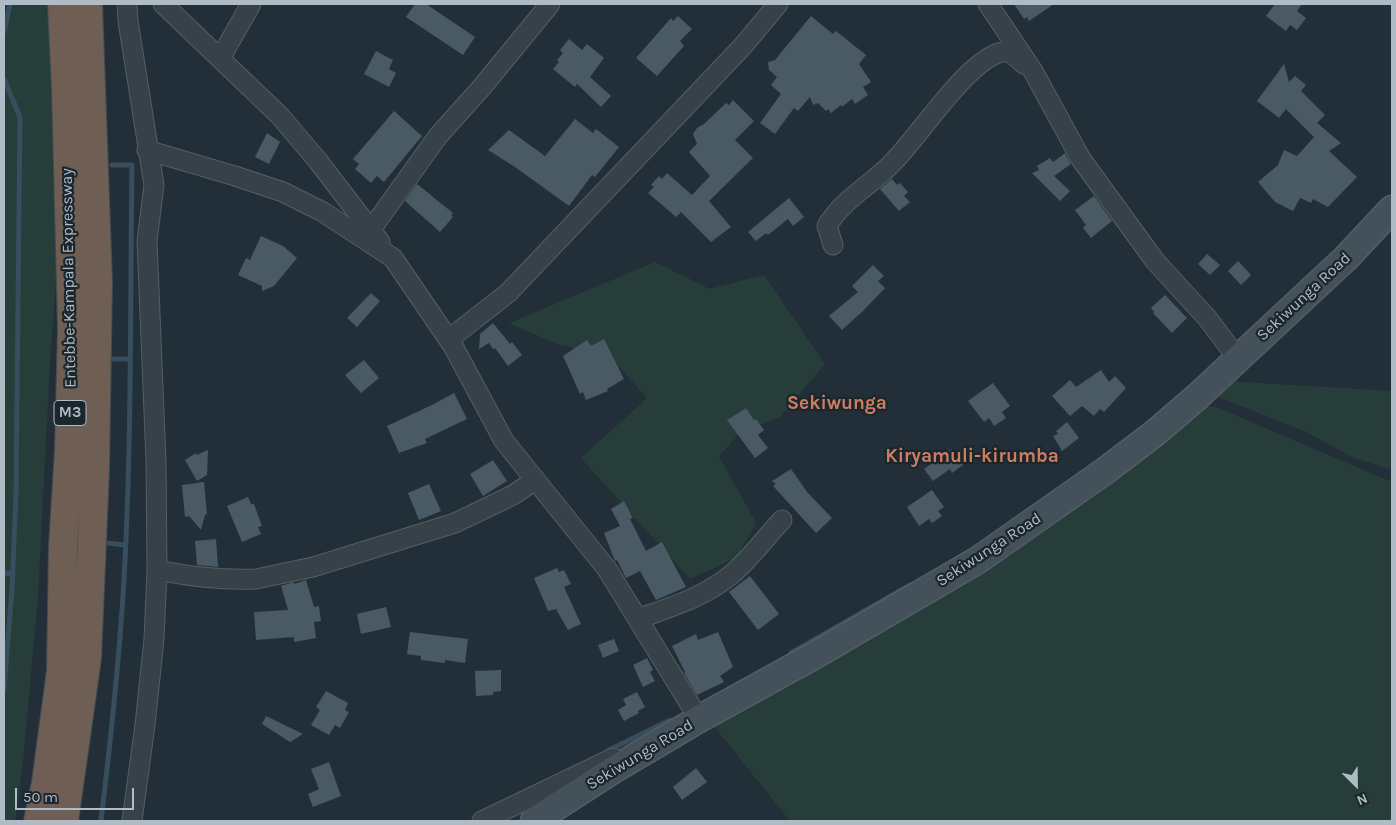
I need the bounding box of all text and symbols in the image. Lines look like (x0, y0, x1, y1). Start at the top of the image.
street label: Entebbe-Kampala Expressway (57, 168, 81, 388)
street label: Sekiwunga Road (1253, 249, 1355, 345)
district label: Sekiwunga (787, 393, 887, 415)
road number: M3 (54, 400, 86, 426)
district label: Kiryamuli-kirumba (885, 446, 1059, 468)
street label: Sekiwunga Road (933, 509, 1045, 591)
street label: Sekiwunga Road (583, 716, 697, 794)
north arrow (1331, 760, 1381, 810)
scale bar (18, 778, 136, 810)
text: 50 m (23, 788, 58, 806)
text: N (1354, 789, 1370, 809)

